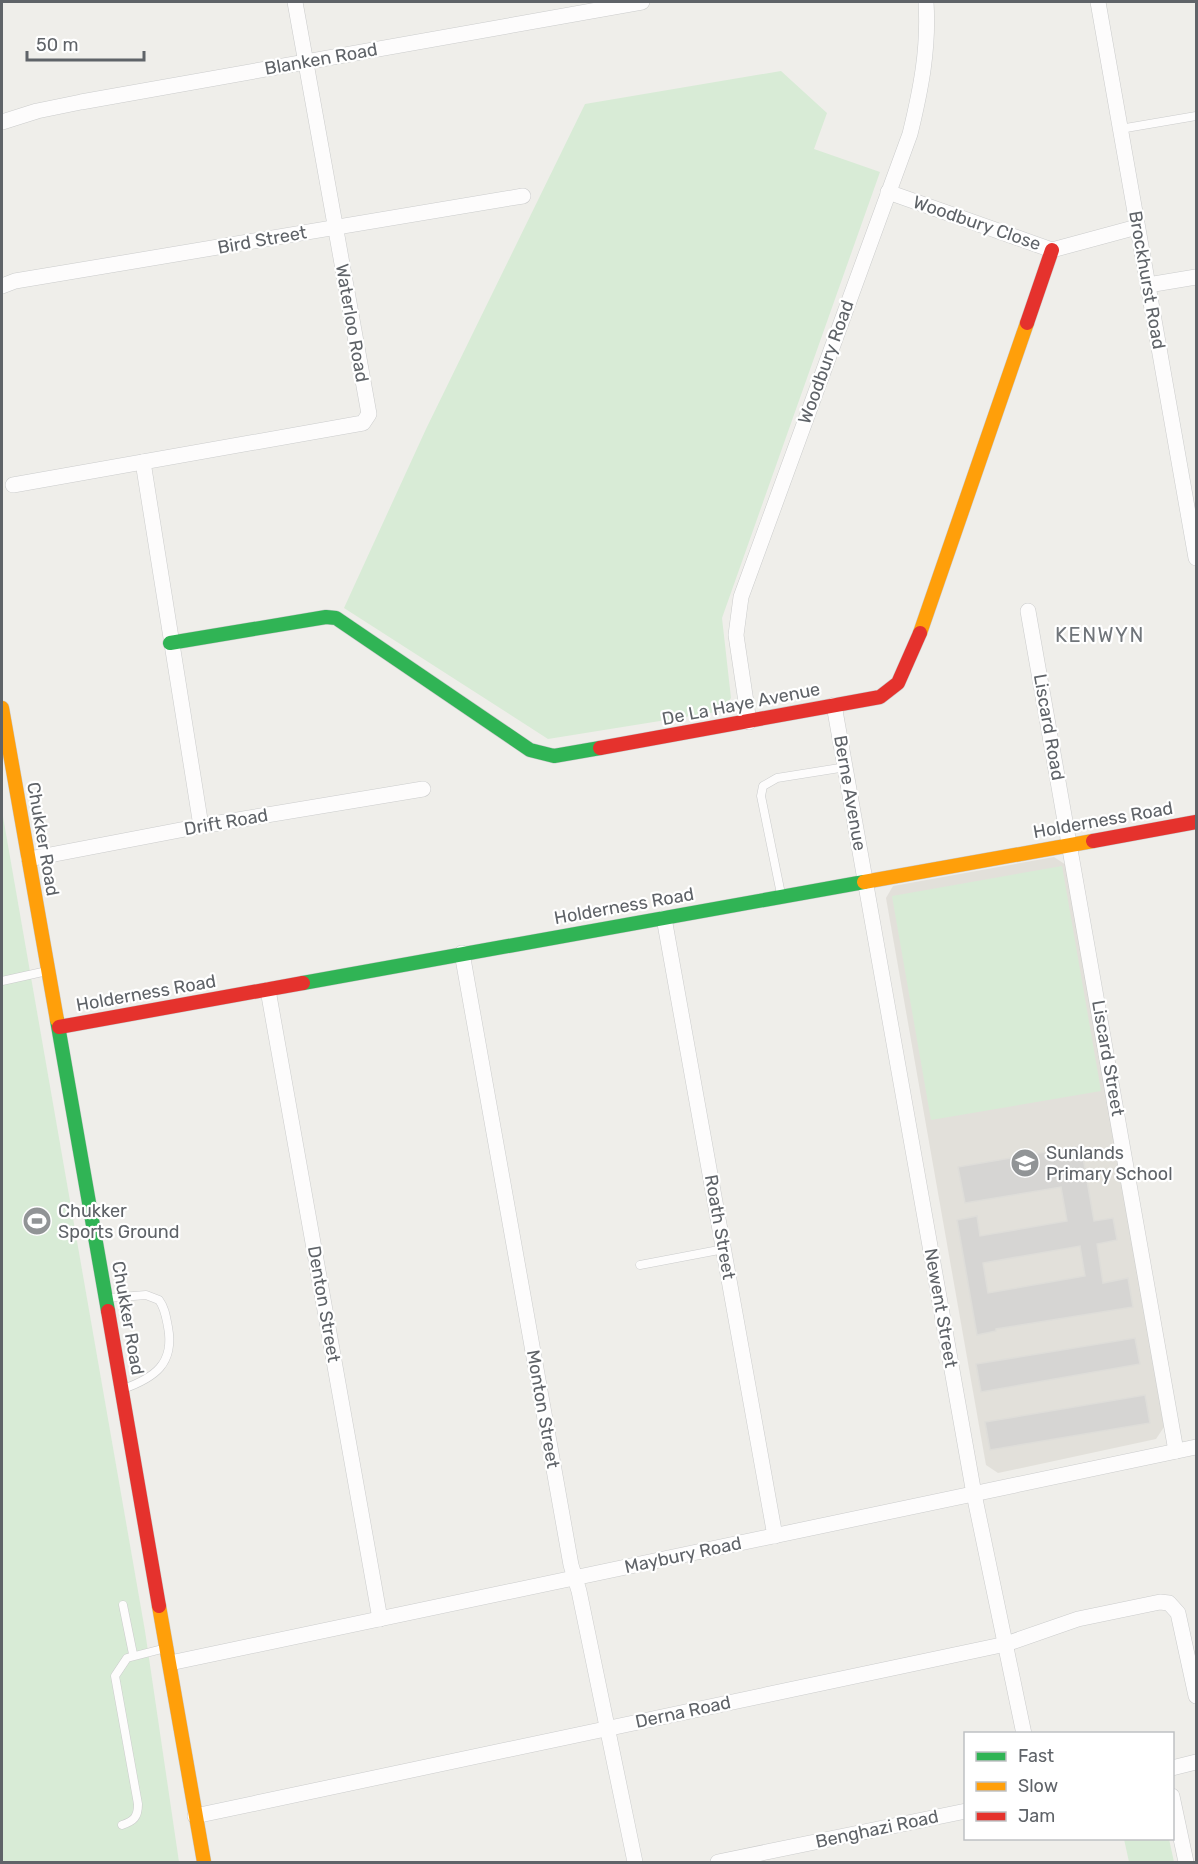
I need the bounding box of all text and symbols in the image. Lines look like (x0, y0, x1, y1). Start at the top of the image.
scale bar (27, 24, 144, 62)
text: 50 m (36, 34, 79, 56)
street label: Blanken Road (263, 38, 379, 80)
street label: Woodbury Close (910, 191, 1044, 255)
street label: Brockhurst Road (1124, 209, 1170, 351)
street label: Bird Street (216, 221, 308, 259)
street label: Waterloo Road (331, 262, 373, 384)
street label: Woodbury Road (793, 297, 859, 427)
district label: KENWYN (1055, 623, 1145, 647)
street label: Liscard Road (1029, 672, 1069, 782)
street label: De La Haye Avenue (660, 678, 822, 730)
street label: Berne Avenue (829, 734, 871, 852)
street label: Chukker Road (22, 780, 64, 898)
street label: Holderness Road (1031, 797, 1175, 843)
street label: Drift Road (182, 804, 270, 840)
street label: Holderness Road (552, 883, 696, 929)
street label: Holderness Road (74, 970, 218, 1016)
street label: Liscard Street (1087, 998, 1129, 1118)
place label: Sunlands Primary School (1046, 1142, 1173, 1185)
school or university icon: Sunlands Primary School (1009, 1147, 1041, 1179)
street label: Roath Street (700, 1173, 740, 1281)
place label: Chukker Sports Ground (58, 1200, 179, 1243)
sports icon: Chukker Sports Ground (21, 1205, 53, 1237)
street label: Denton Street (303, 1244, 345, 1364)
street label: Newent Street (920, 1247, 962, 1369)
street label: Chukker Road (107, 1259, 149, 1377)
street label: Monton Street (522, 1348, 564, 1470)
street label: Maybury Road (623, 1532, 743, 1578)
street label: Derna Road (633, 1691, 733, 1733)
legend (964, 1732, 1174, 1840)
text: Fast (1018, 1745, 1054, 1767)
text: Slow (1018, 1775, 1058, 1797)
street label: Benghazi Road (813, 1805, 941, 1853)
text: Jam (1018, 1805, 1055, 1827)

